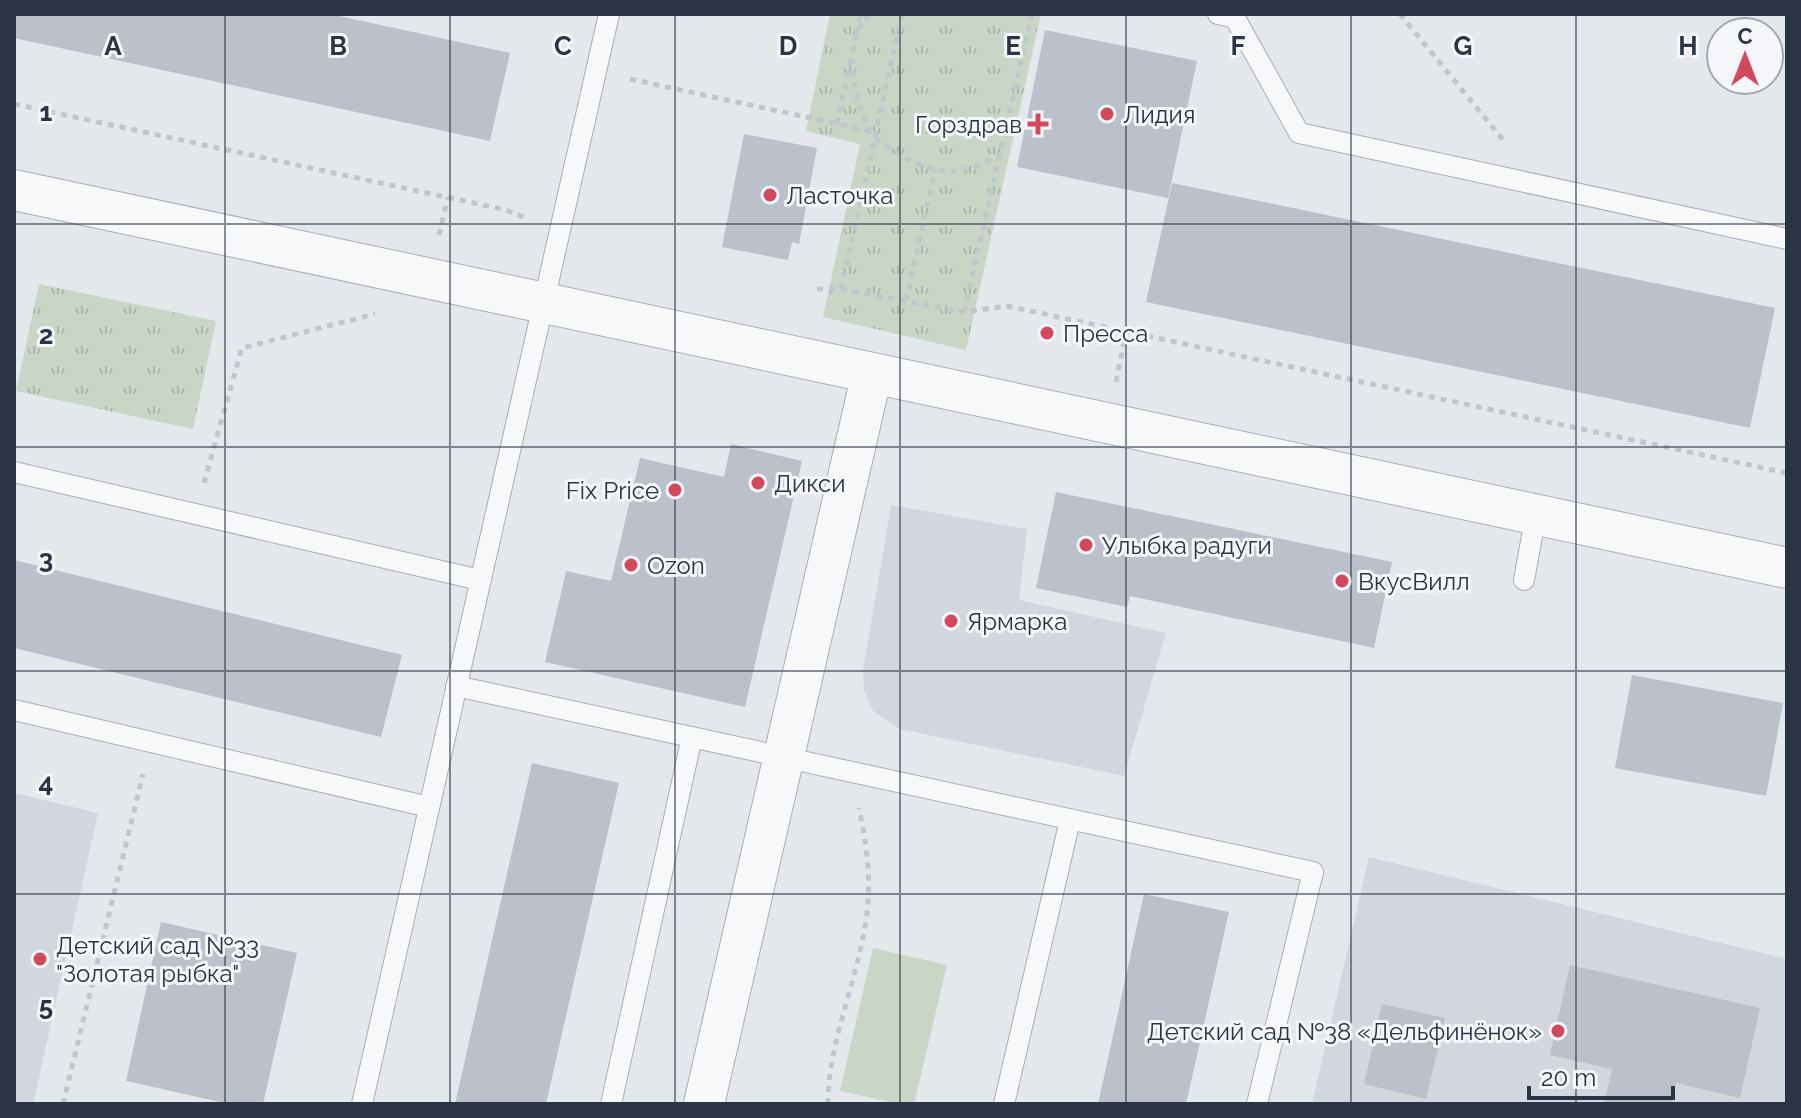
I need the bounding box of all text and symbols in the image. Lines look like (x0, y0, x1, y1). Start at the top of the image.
north arrow (1705, 16, 1785, 96)
text: С (1737, 23, 1753, 49)
text: A (104, 31, 122, 61)
text: B (329, 31, 347, 61)
text: C (554, 31, 572, 61)
text: D (779, 31, 797, 61)
text: E (1005, 31, 1021, 61)
text: F (1231, 31, 1246, 61)
text: G (1454, 31, 1472, 61)
text: H (1678, 31, 1698, 61)
text: 1 (40, 97, 53, 127)
place label: Лидия (1123, 100, 1195, 129)
marker: Лидия (1098, 105, 1116, 123)
place label: Горздрав (915, 110, 1022, 139)
marker: Горздрав (1029, 115, 1047, 133)
place label: Ласточка (786, 181, 893, 210)
marker: Ласточка (761, 186, 779, 204)
place label: Пресса (1063, 319, 1148, 348)
text: 2 (39, 320, 53, 350)
marker: Пресса (1038, 324, 1056, 342)
place label: Дикси (774, 469, 846, 498)
marker: Дикси (749, 474, 767, 492)
place label: Fix Price (566, 476, 659, 505)
marker: Fix Price (666, 481, 684, 499)
place label: Улыбка радуги (1102, 531, 1272, 560)
marker: Улыбка радуги (1077, 536, 1095, 554)
text: 3 (39, 544, 53, 574)
place label: Ozon (647, 551, 705, 580)
marker: Ozon (622, 556, 640, 574)
place label: ВкусВилл (1358, 567, 1470, 596)
marker: ВкусВилл (1333, 572, 1351, 590)
place label: Ярмарка (967, 607, 1067, 636)
marker: Ярмарка (942, 612, 960, 630)
text: 4 (39, 768, 53, 798)
place label: Детский сад №33 "Золотая рыбка" (56, 931, 259, 988)
marker: Детский сад №33 "Золотая рыбка" (31, 950, 49, 968)
text: 5 (39, 991, 53, 1021)
place label: Детский сад №38 «Дельфинёнок» (1147, 1017, 1542, 1046)
marker: Детский сад №38 «Дельфинёнок» (1549, 1022, 1567, 1040)
scale bar (1529, 1050, 1673, 1100)
text: 20 m (1541, 1063, 1596, 1092)

